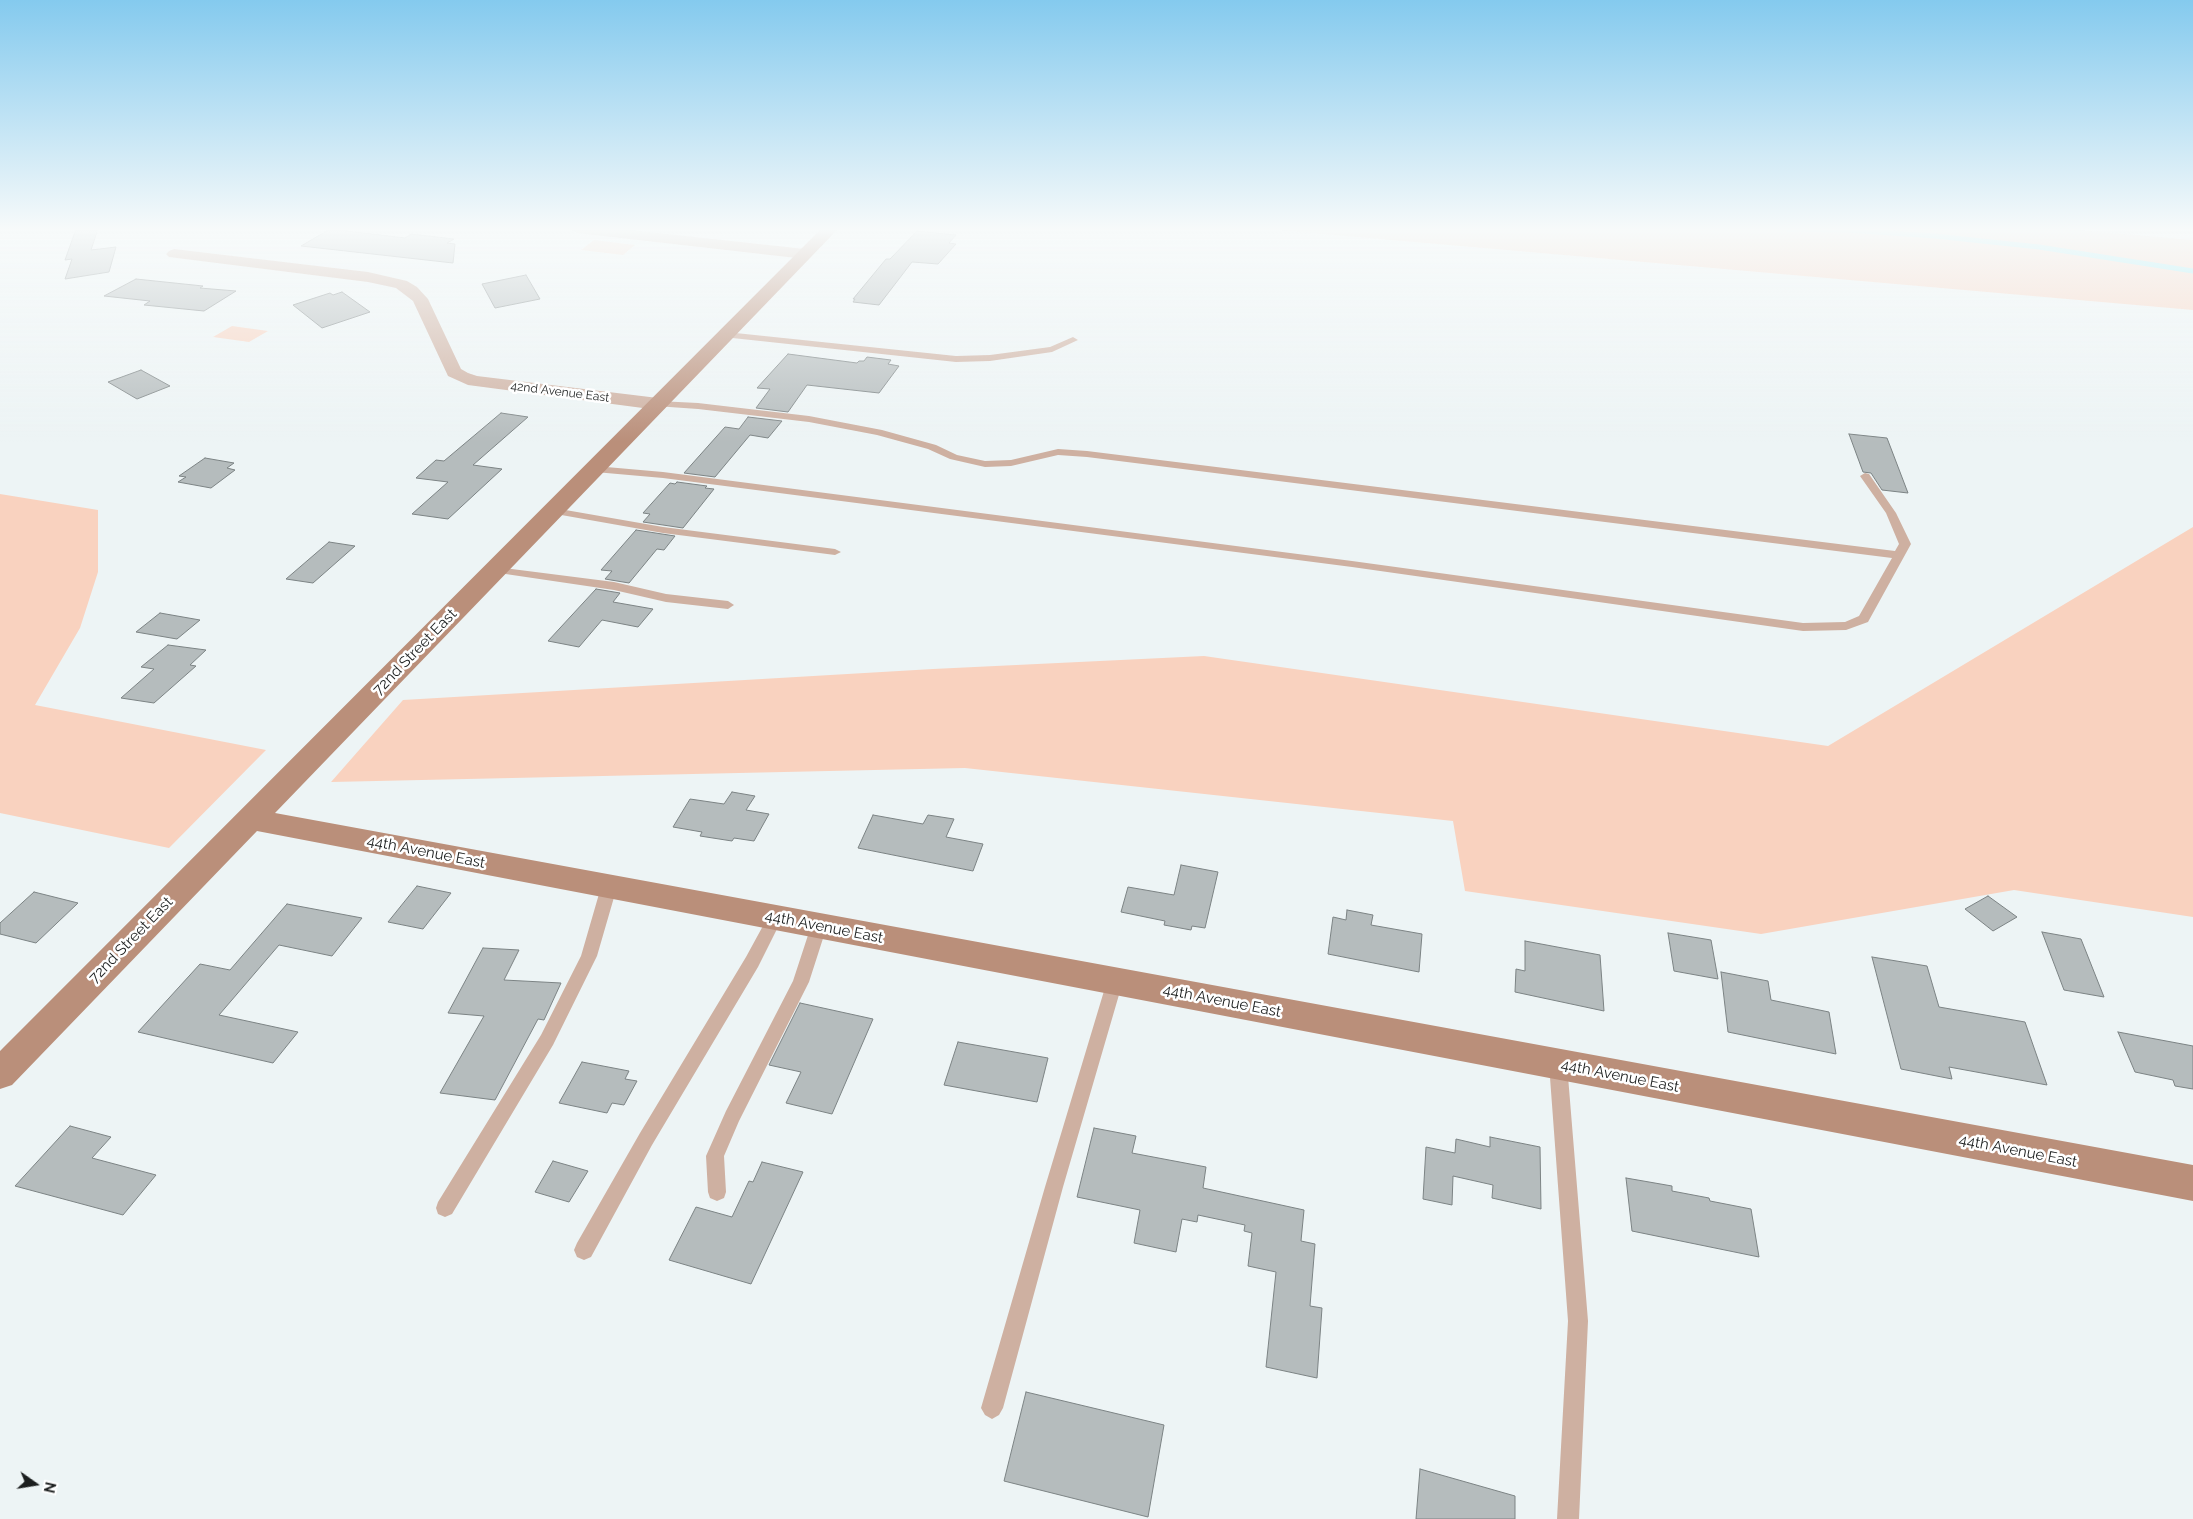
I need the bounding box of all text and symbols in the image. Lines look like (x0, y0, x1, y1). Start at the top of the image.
street label: 42nd Avenue East (510, 379, 610, 405)
street label: 72nd Street East (369, 605, 461, 699)
street label: 44th Avenue East (365, 832, 487, 872)
street label: 72nd Street East (85, 893, 177, 987)
street label: 44th Avenue East (763, 907, 885, 947)
street label: 44th Avenue East (1161, 981, 1283, 1021)
street label: 44th Avenue East (1559, 1056, 1681, 1096)
street label: 44th Avenue East (1957, 1131, 2079, 1171)
north arrow (10, 1459, 60, 1509)
text: N (41, 1480, 59, 1494)

